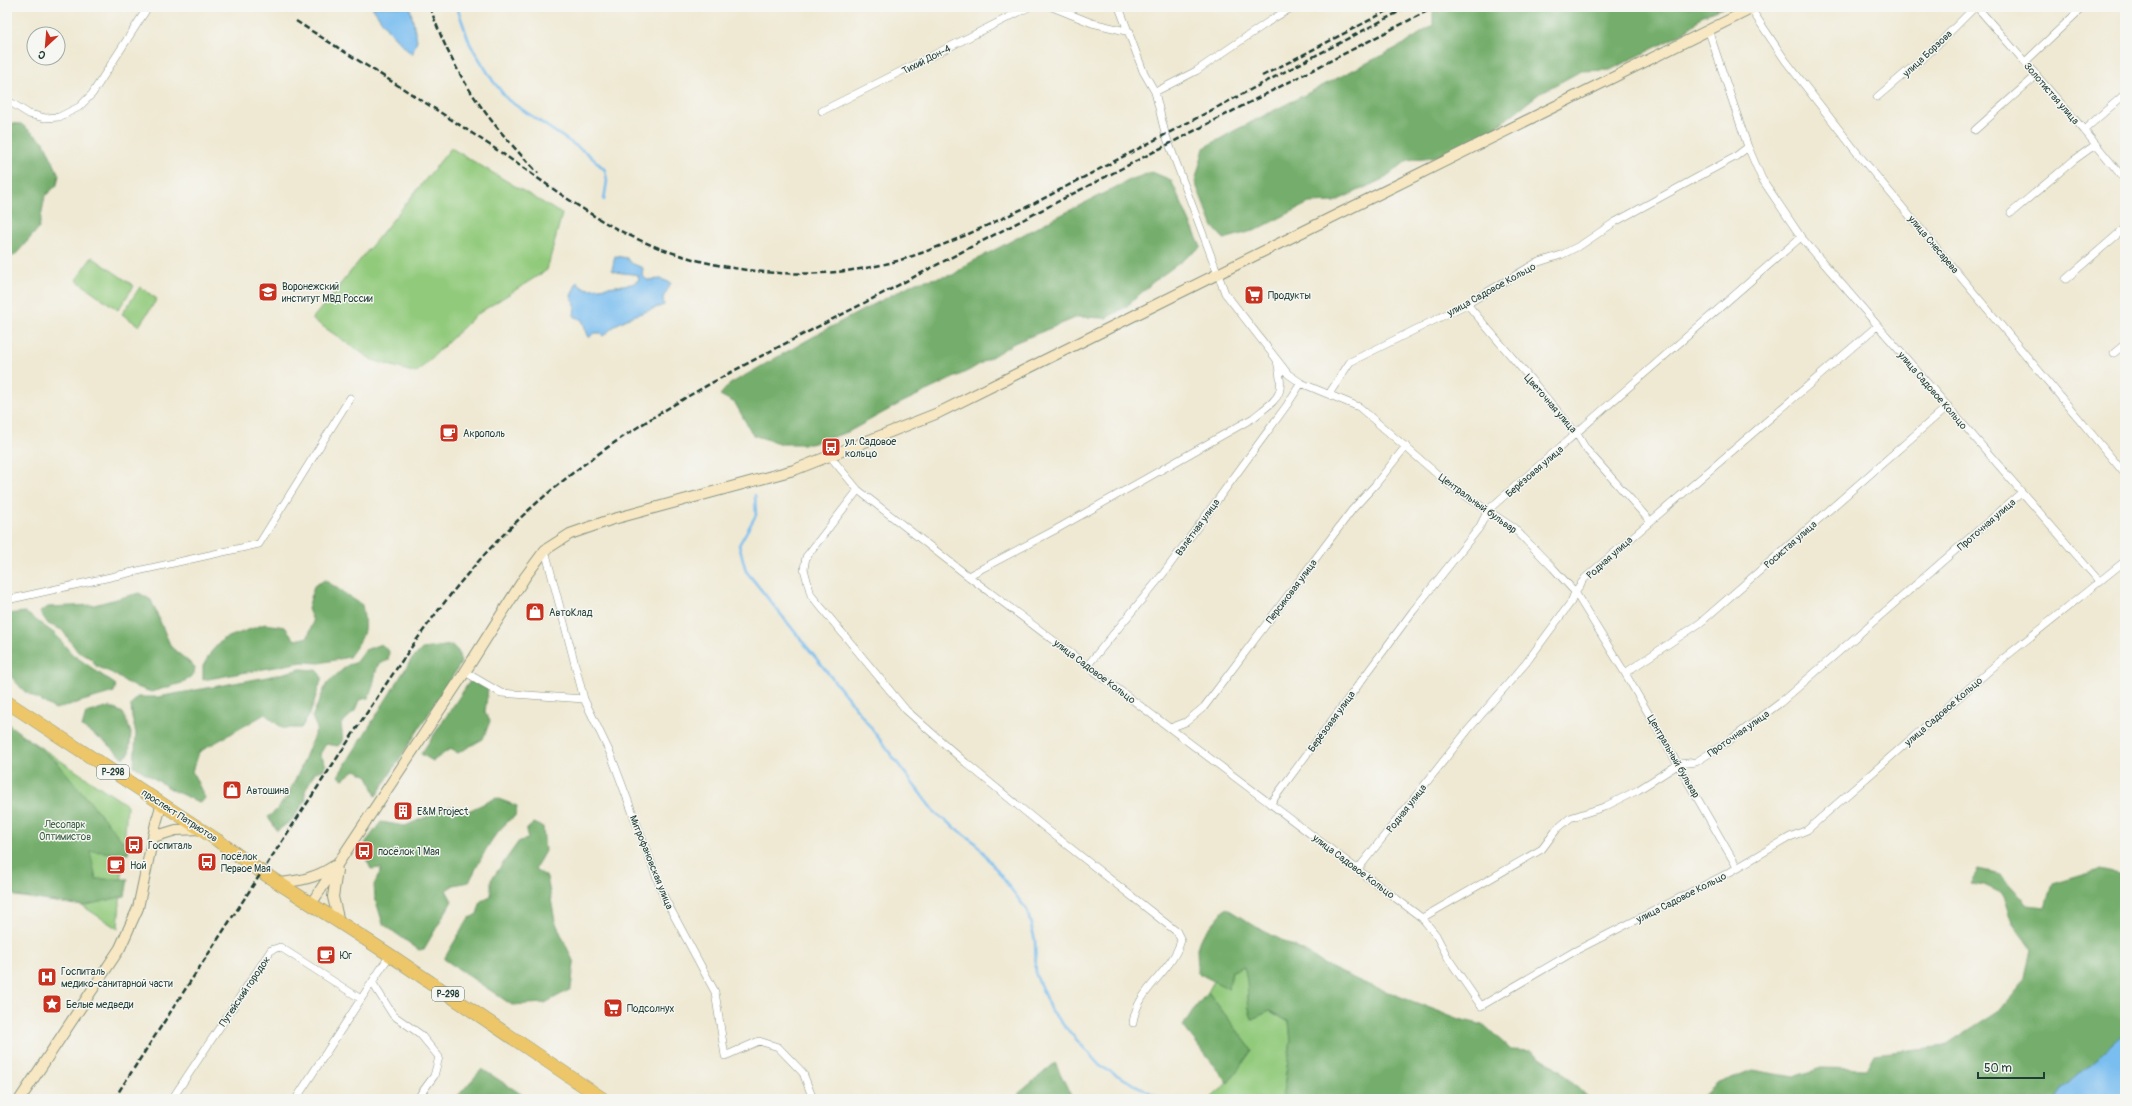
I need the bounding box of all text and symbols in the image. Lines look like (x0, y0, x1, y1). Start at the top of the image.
north arrow (26, 26, 66, 66)
street label: улица Борзова (1900, 28, 1955, 80)
street label: Тихий Дон-4 (900, 42, 953, 77)
text: С (36, 47, 48, 62)
street label: Золотистая улица (2021, 60, 2082, 127)
street label: улица Снесарева (1905, 212, 1961, 276)
street label: улица Садовое Кольцо (1444, 260, 1538, 320)
school or university icon: Воронежский институт МВД России (257, 281, 279, 303)
place label: Воронежский институт МВД России (282, 281, 373, 305)
supermarket icon: Продукты (1243, 284, 1265, 306)
place label: Продукты (1268, 290, 1311, 302)
street label: улица Садовое Кольцо (1894, 349, 1970, 433)
street label: Цветочная улица (1522, 372, 1579, 436)
cafe icon: Акрополь (438, 422, 460, 444)
place label: Акрополь (463, 428, 505, 440)
bus stop icon: ул. Садовое кольцо (820, 436, 842, 458)
place label: ул. Садовое кольцо (844, 436, 896, 460)
street label: Берёзовая улица (1503, 443, 1566, 500)
street label: Центральный бульвар (1436, 471, 1519, 536)
street label: Взлётная улица (1173, 496, 1223, 558)
street label: Проточная улица (1955, 496, 2018, 553)
street label: Росистая улица (1762, 518, 1820, 571)
street label: Родная улица (1584, 534, 1635, 582)
street label: Персиковая улица (1264, 557, 1320, 626)
shop icon: АвтоКлад (524, 601, 546, 623)
place label: АвтоКлад (549, 607, 592, 619)
street label: улица Садовое Кольцо (1050, 637, 1138, 707)
street label: улица Садовое Кольцо (1902, 674, 1986, 750)
street label: Берёзовая улица (1306, 688, 1358, 754)
street label: Проточная улица (1705, 708, 1772, 760)
street label: Центральный бульвар (1644, 713, 1702, 800)
road number: Р-298 (97, 765, 129, 779)
shop icon: Автошина (221, 779, 243, 801)
street label: Родная улица (1384, 782, 1430, 835)
place label: Автошина (246, 785, 289, 797)
street label: проспект Патриотов (139, 787, 220, 845)
building icon: E&M Project (392, 800, 414, 822)
place label: E&M Project (417, 806, 469, 818)
street label: Митрофановская улица (627, 814, 676, 911)
park label: Лесопарк Оптимистов (39, 819, 91, 843)
street label: улица Садовое Кольцо (1309, 832, 1397, 902)
bus stop icon: Госпиталь (123, 834, 145, 856)
place label: Госпиталь (148, 840, 193, 852)
bus stop icon: посёлок 1 Мая (353, 840, 375, 862)
place label: посёлок 1 Мая (378, 846, 440, 858)
bus stop icon: посёлок Первое Мая (196, 851, 218, 873)
place label: посёлок Первое Мая (221, 851, 271, 875)
cafe icon: Ной (105, 854, 127, 876)
place label: Ной (130, 860, 147, 872)
street label: улица Садовое Кольцо (1634, 870, 1729, 926)
cafe icon: Юг (315, 944, 337, 966)
place label: Юг (340, 950, 353, 962)
street label: Путейский городок (217, 954, 273, 1029)
hospital icon: Госпиталь медико-санитарной части (36, 966, 58, 988)
place label: Госпиталь медико-санитарной части (61, 966, 173, 990)
road number: Р-298 (432, 987, 464, 1001)
place icon: Белые медведи (41, 993, 63, 1015)
supermarket icon: Подсолнух (602, 997, 624, 1019)
place label: Белые медведи (66, 999, 134, 1011)
place label: Подсолнух (627, 1003, 674, 1015)
scale bar (1978, 1054, 2044, 1080)
text: 50 m (1984, 1061, 2012, 1076)

